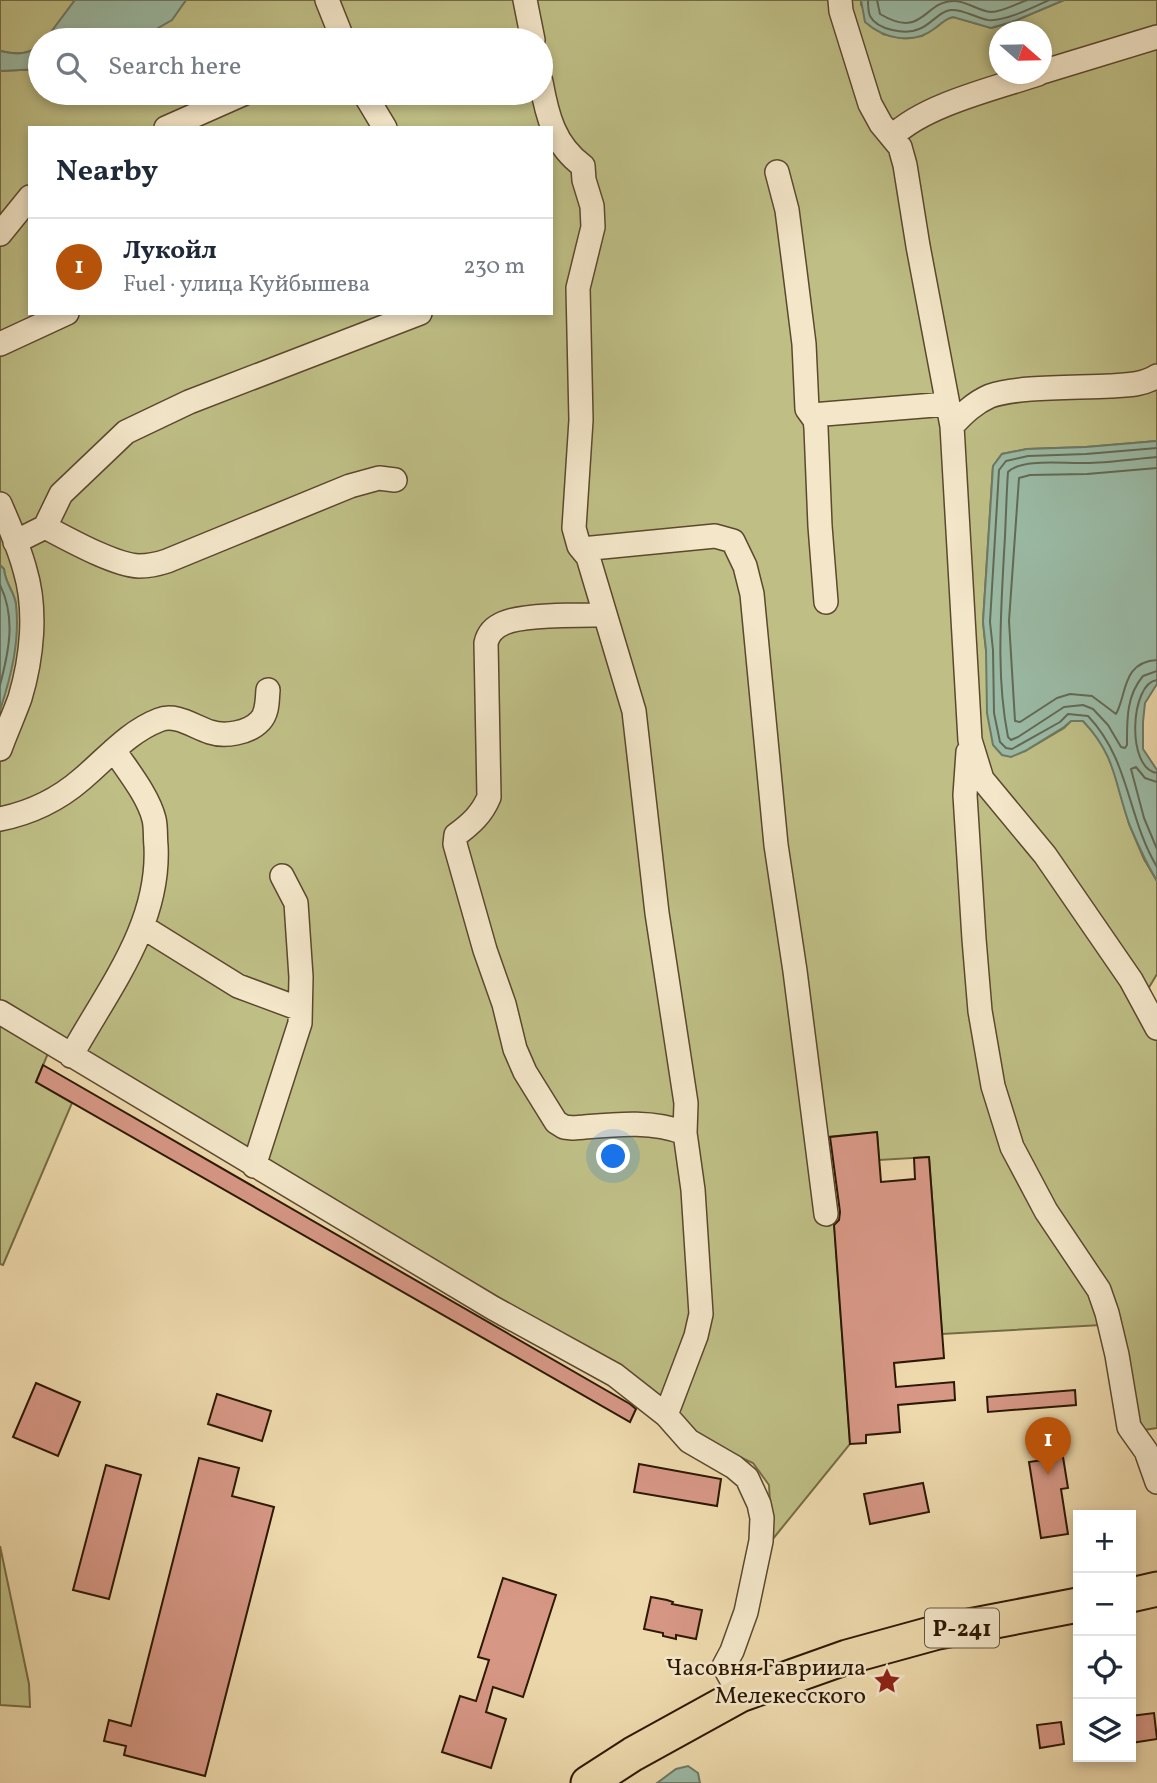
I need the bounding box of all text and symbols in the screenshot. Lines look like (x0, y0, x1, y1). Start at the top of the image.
north arrow (989, 21, 1052, 84)
search box (28, 28, 553, 105)
icon: search (52, 48, 90, 86)
text: Search here (108, 49, 241, 85)
text: Nearby (56, 151, 158, 193)
text: Лукойл (123, 233, 217, 269)
text: 1 (74, 251, 84, 283)
text: 230 m (463, 251, 525, 283)
text: Fuel · улица Куйбышева (123, 269, 370, 301)
your location (596, 1139, 630, 1173)
pin: 1 (1025, 1417, 1071, 1475)
map controls (1073, 1510, 1136, 1762)
button: + (1073, 1510, 1136, 1573)
button: − (1073, 1573, 1136, 1636)
road number: Р-241 (925, 1609, 999, 1648)
button: locate (1073, 1636, 1136, 1699)
place label: Часовня Гавриила Мелекесского (666, 1652, 866, 1714)
place icon: Часовня Гавриила Мелекесского (872, 1666, 902, 1696)
button: layers (1073, 1699, 1136, 1762)

